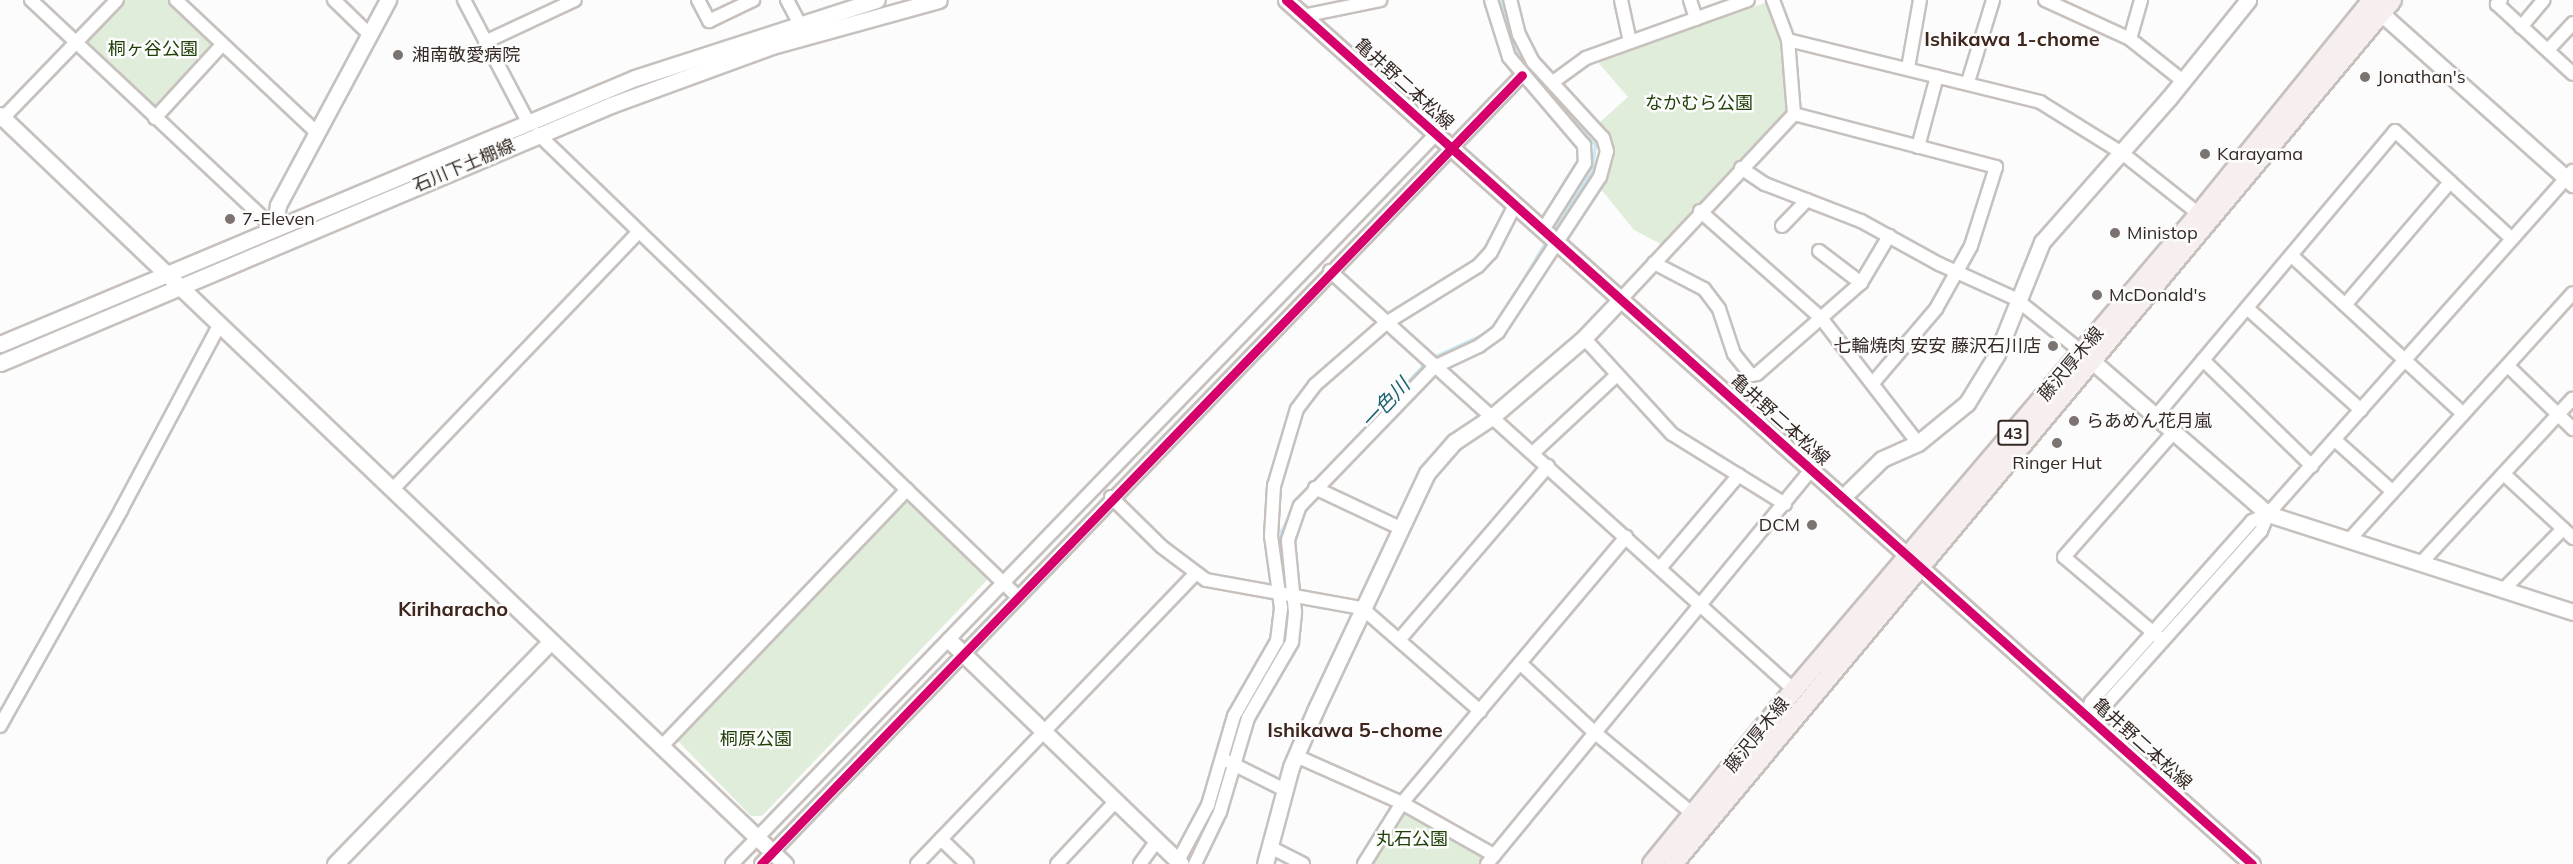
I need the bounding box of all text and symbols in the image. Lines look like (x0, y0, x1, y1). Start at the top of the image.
district label: Ishikawa 1-chome (1924, 26, 2100, 50)
street label: 亀井野二本松線 (1350, 34, 1458, 134)
park label: 桐ヶ谷公園 (108, 38, 198, 60)
place label: 湘南敬愛病院 (412, 44, 520, 66)
marker: 湘南敬愛病院 (389, 46, 407, 64)
place label: Jonathan's (2377, 66, 2466, 88)
marker: Jonathan's (2358, 70, 2372, 84)
park label: なかむら公園 (1645, 92, 1753, 114)
street label: 石川下土棚線 (410, 135, 518, 197)
place label: Karayama (2217, 143, 2303, 165)
marker: Karayama (2198, 147, 2212, 161)
place label: 7-Eleven (242, 208, 315, 230)
marker: 7-Eleven (223, 212, 237, 226)
place label: Ministop (2127, 222, 2198, 244)
marker: Ministop (2108, 226, 2122, 240)
place label: McDonald's (2109, 284, 2206, 306)
marker: McDonald's (2090, 288, 2104, 302)
street label: 藤沢厚木線 (2034, 323, 2108, 405)
place label: 七輪焼肉 安安 藤沢石川店 (1834, 335, 2041, 357)
marker: 七輪焼肉 安安 藤沢石川店 (2046, 339, 2060, 353)
street label: 亀井野二本松線 (1726, 370, 1834, 470)
water label: 一色川 (1356, 373, 1414, 433)
place label: らあめん花月嵐 (2086, 410, 2212, 432)
marker: らあめん花月嵐 (2067, 414, 2081, 428)
road number: 43 (1996, 420, 2030, 446)
marker: Ringer Hut (2050, 436, 2064, 450)
place label: Ringer Hut (2012, 452, 2102, 474)
place label: DCM (1759, 514, 1800, 536)
marker: DCM (1805, 518, 1819, 532)
district label: Kiriharacho (398, 596, 508, 620)
street label: 藤沢厚木線 (1720, 693, 1794, 777)
street label: 亀井野二本松線 (2088, 694, 2196, 794)
district label: Ishikawa 5-chome (1267, 717, 1443, 741)
park label: 桐原公園 (720, 728, 792, 750)
park label: 丸石公園 (1376, 828, 1448, 850)

